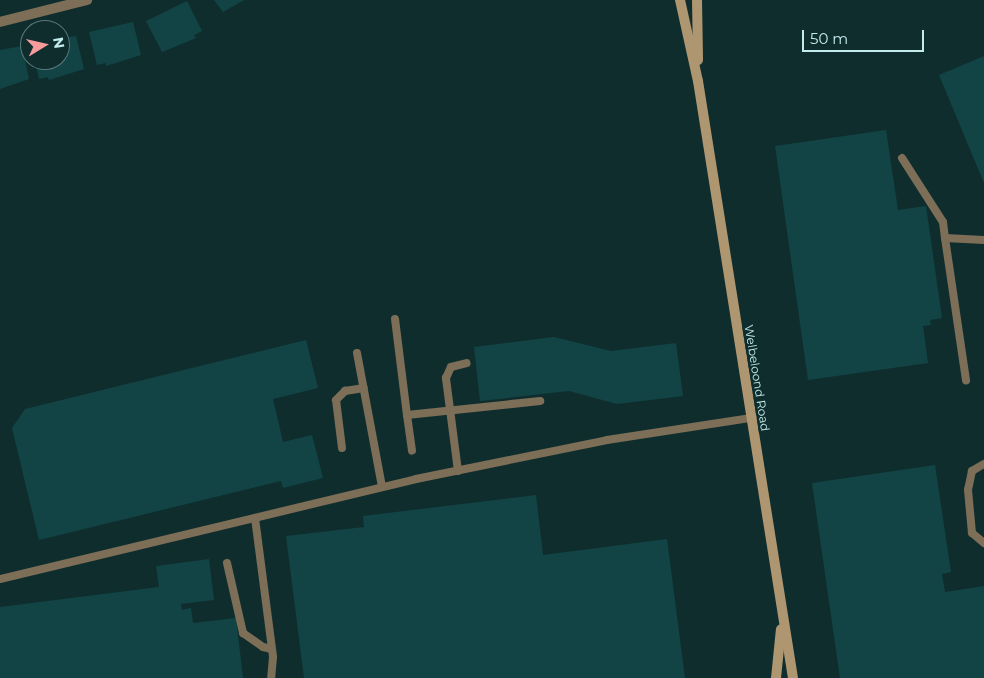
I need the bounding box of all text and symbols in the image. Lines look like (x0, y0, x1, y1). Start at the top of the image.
north arrow (20, 20, 70, 70)
scale bar (804, 20, 926, 52)
text: 50 m (810, 29, 848, 48)
text: N (49, 36, 69, 50)
street label: Welbeloond Road (741, 324, 773, 432)

